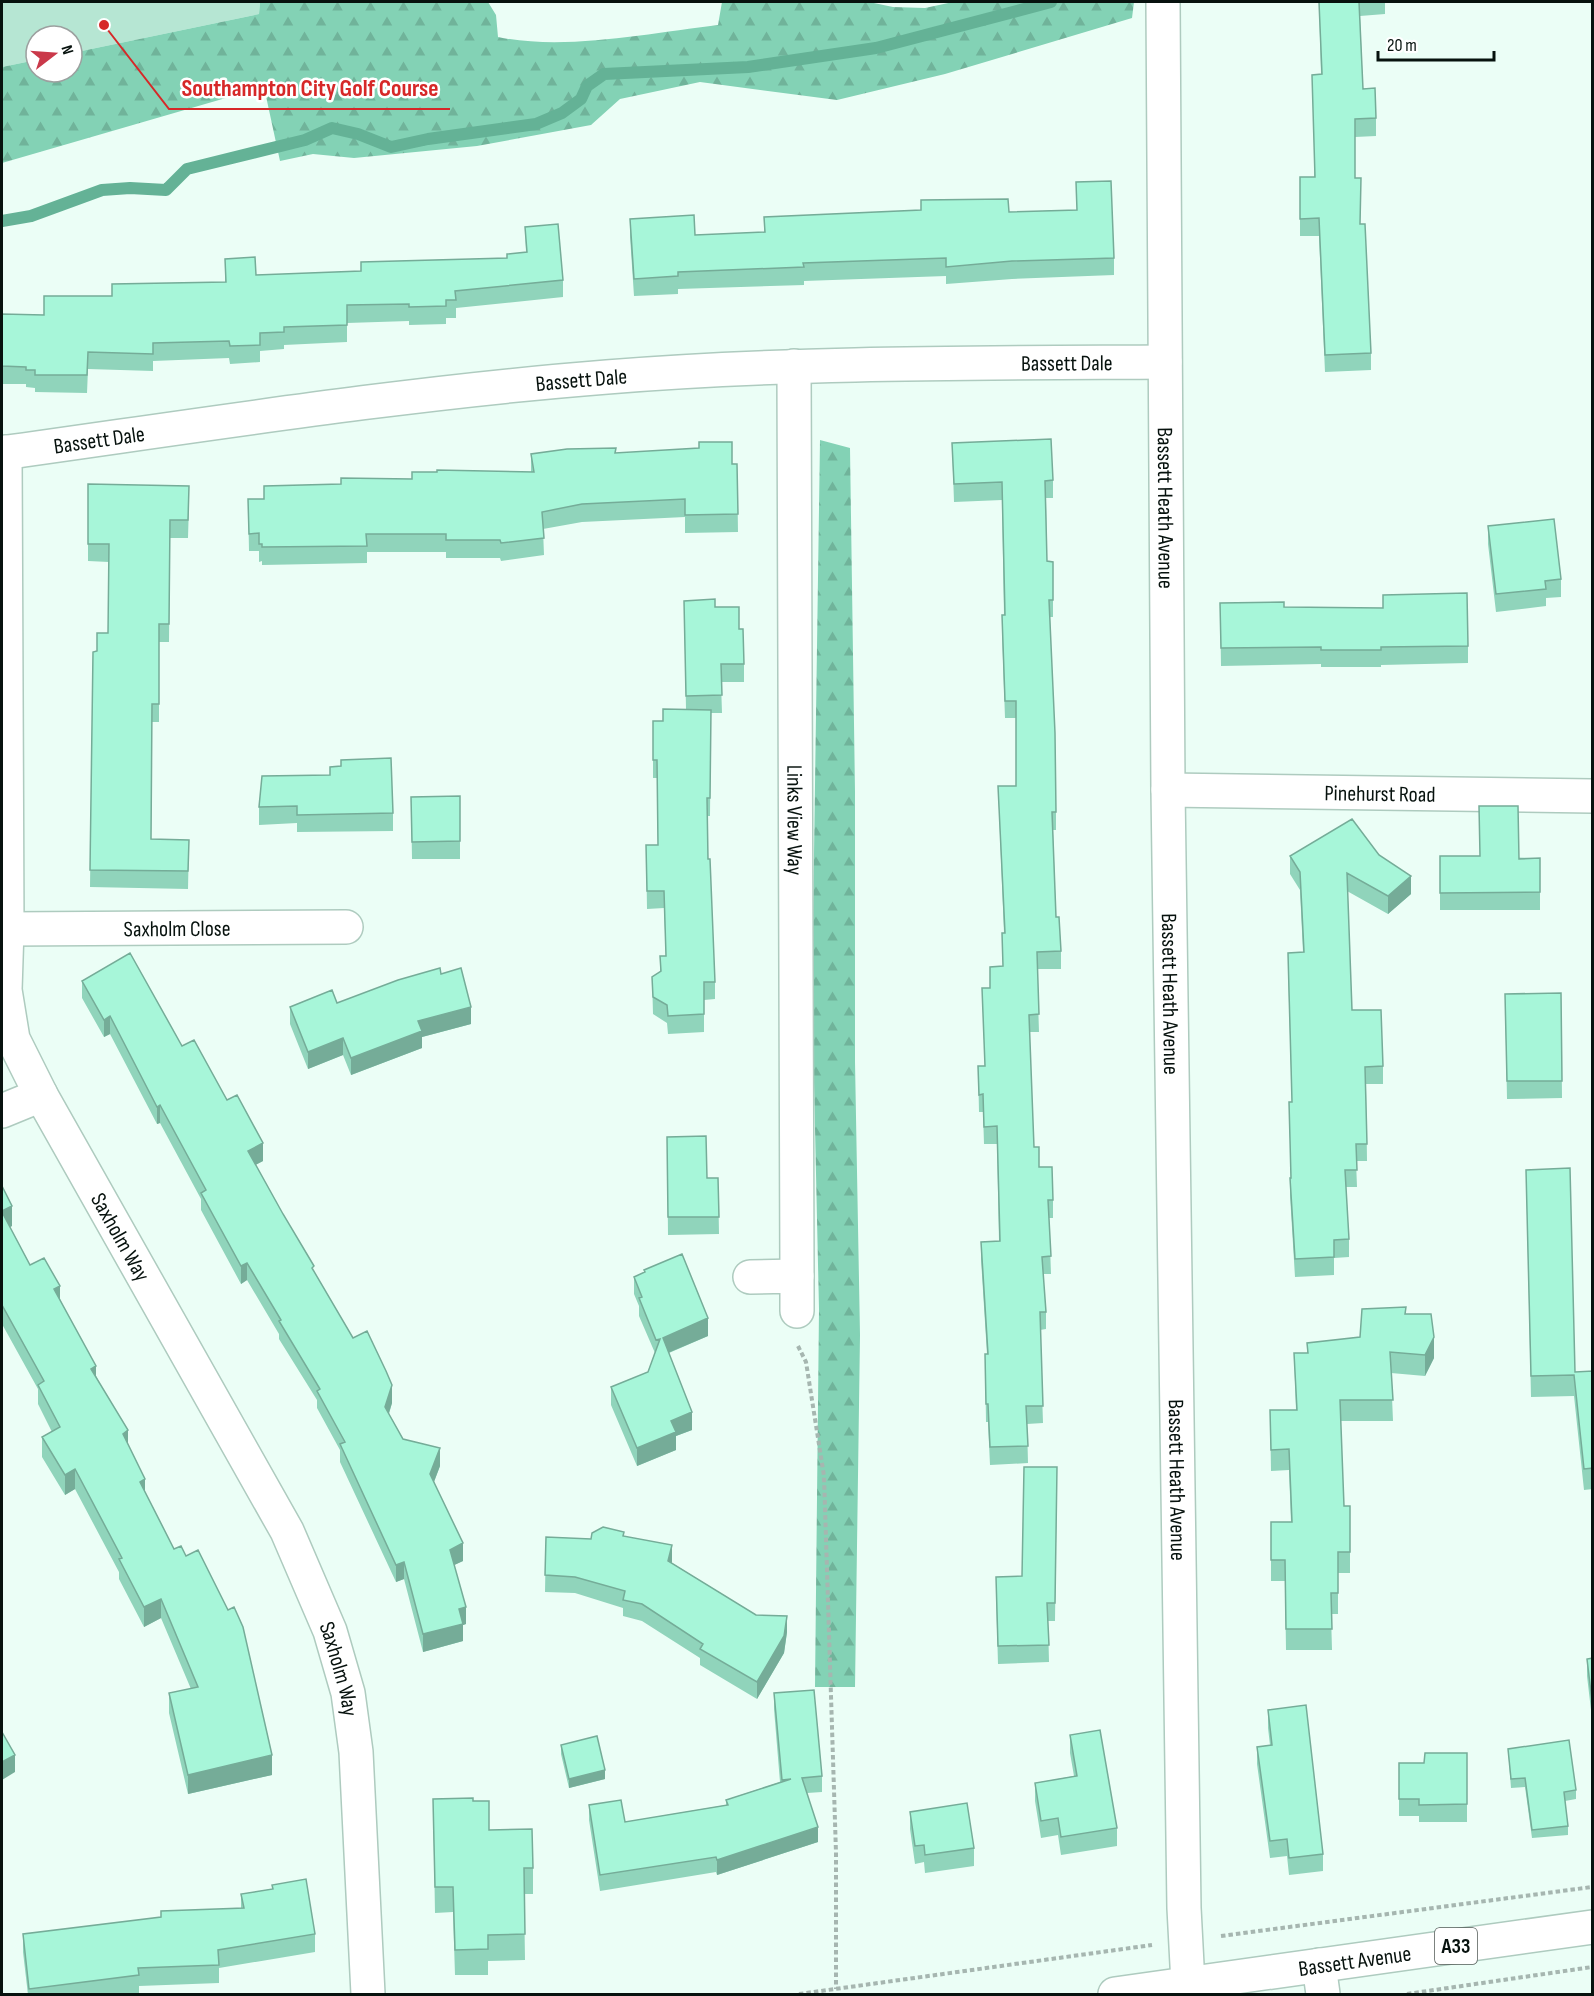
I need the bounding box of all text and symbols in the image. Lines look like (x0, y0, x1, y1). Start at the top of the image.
north arrow (24, 24, 84, 84)
scale bar (1378, 24, 1494, 62)
text: 20 m (1387, 35, 1417, 56)
text: N (57, 43, 77, 57)
callout: Southampton City Golf Course (169, 67, 450, 109)
text: Southampton City Golf Course (181, 74, 439, 103)
street label: Bassett Dale (1021, 350, 1113, 378)
street label: Bassett Dale (534, 363, 628, 398)
street label: Bassett Dale (52, 421, 147, 461)
street label: Bassett Heath Avenue (1151, 427, 1179, 589)
street label: Links View Way (780, 765, 808, 876)
street label: Pinehurst Road (1324, 780, 1436, 809)
street label: Bassett Heath Avenue (1155, 913, 1184, 1075)
street label: Saxholm Close (123, 916, 231, 943)
street label: Saxholm Way (84, 1189, 155, 1287)
street label: Bassett Heath Avenue (1162, 1399, 1191, 1561)
street label: Saxholm Way (313, 1618, 363, 1718)
road number: A33 (1435, 1928, 1477, 1964)
street label: Bassett Avenue (1297, 1941, 1413, 1983)

